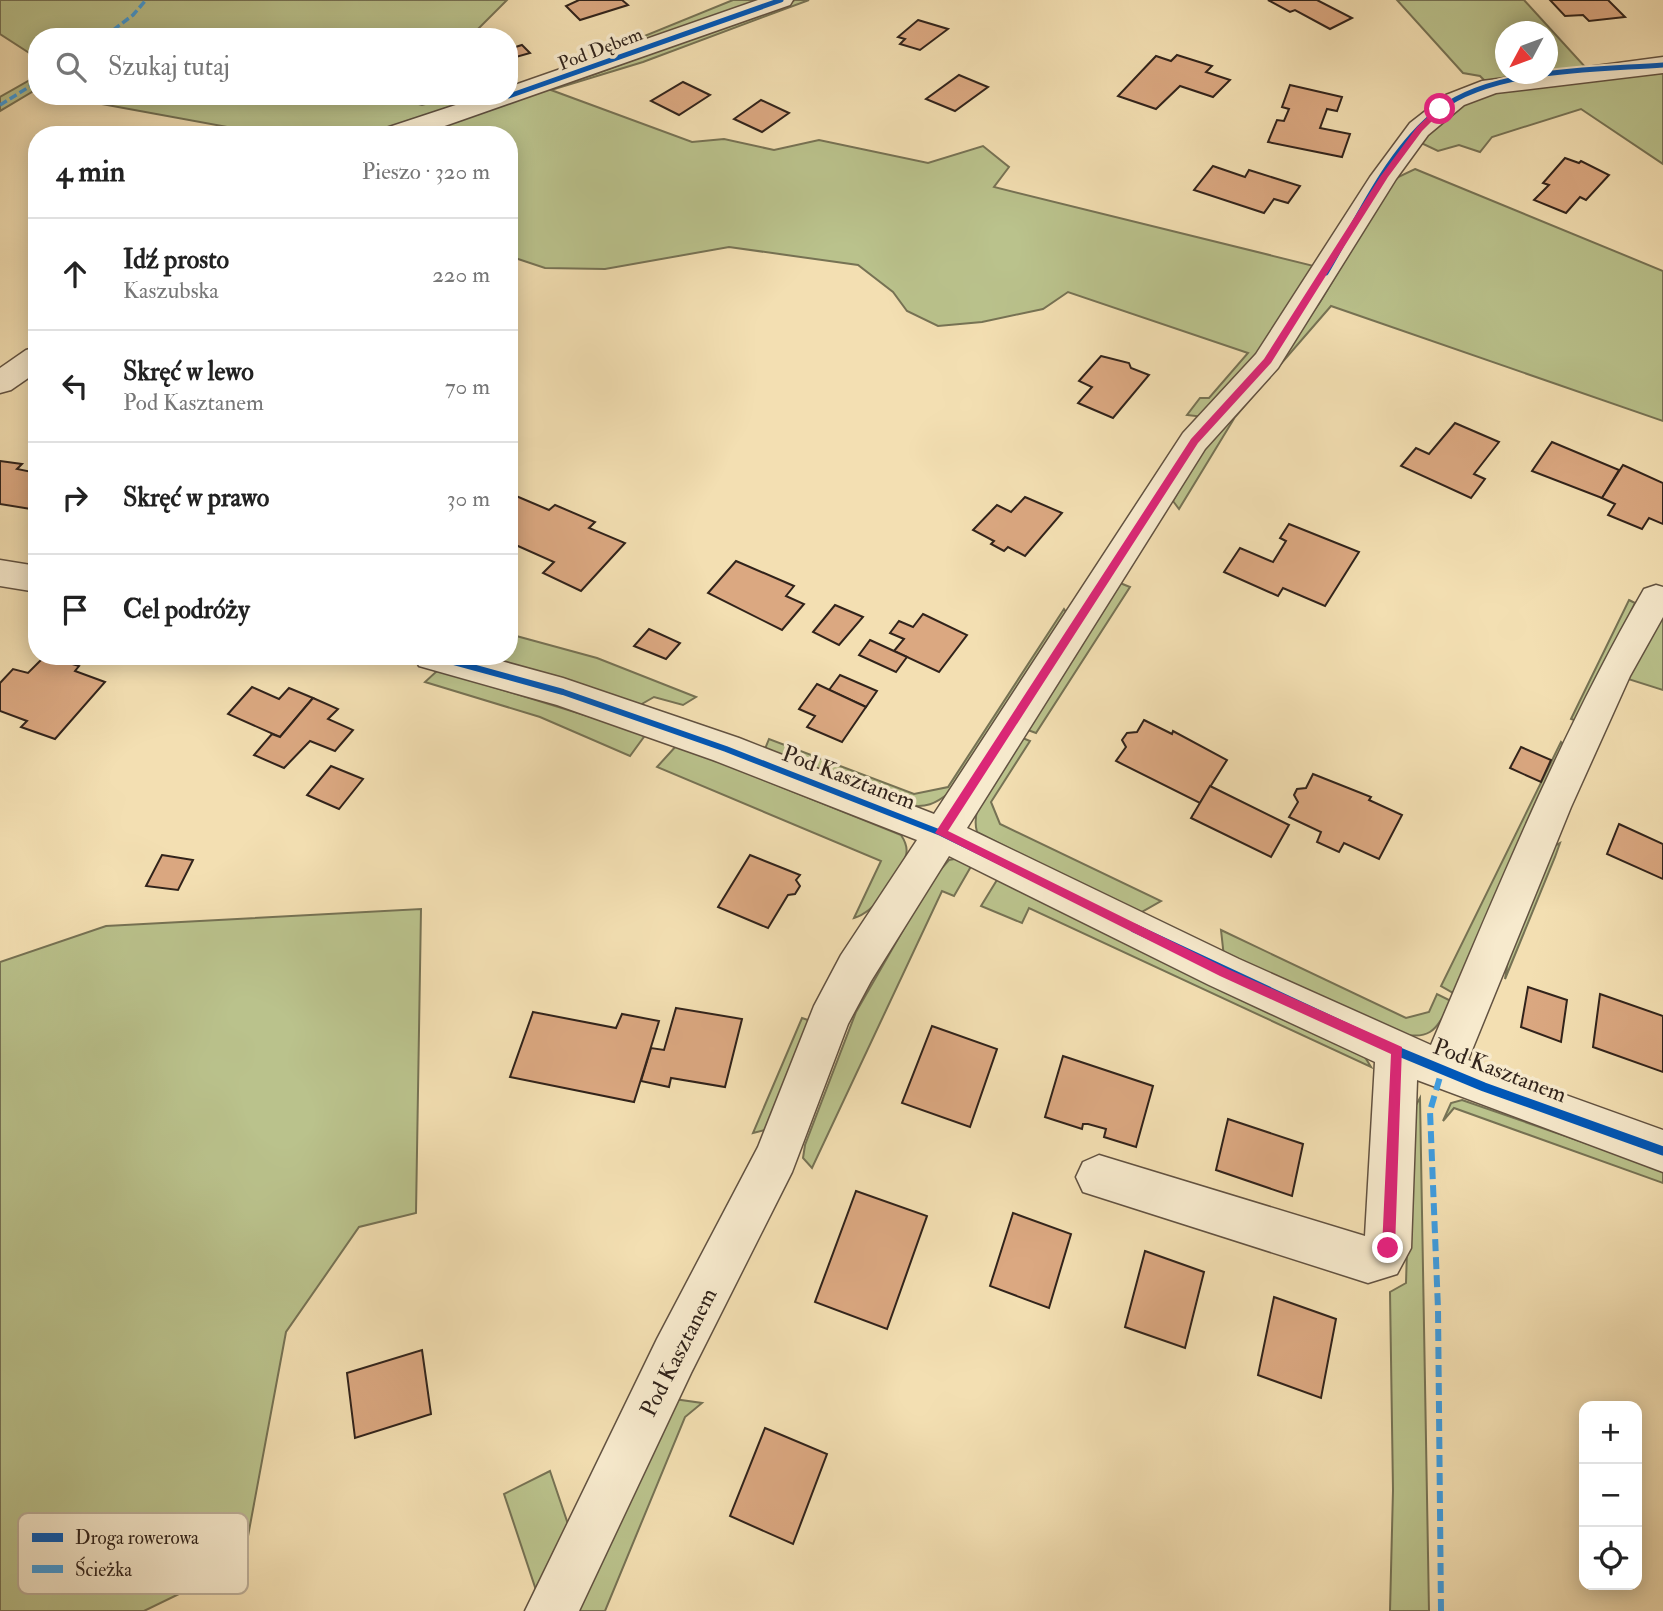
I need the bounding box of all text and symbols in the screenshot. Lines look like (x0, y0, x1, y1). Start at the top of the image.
north arrow (1495, 21, 1558, 84)
street label: Pod Dębem (555, 22, 646, 76)
search box (28, 28, 518, 105)
icon: search (52, 48, 90, 86)
text: Szukaj tutaj (108, 51, 230, 83)
route start (1424, 93, 1455, 124)
text: 4 min (56, 153, 125, 190)
text: Pieszo · 320 m (362, 157, 490, 186)
text: Idź prosto (123, 244, 229, 276)
icon: ahead (56, 255, 94, 293)
text: 220 m (432, 260, 490, 289)
text: Kaszubska (123, 276, 219, 305)
text: Skręć w lewo (123, 356, 254, 388)
icon: left (56, 367, 94, 405)
text: 70 m (445, 372, 490, 401)
text: Pod Kasztanem (123, 388, 264, 417)
icon: right (56, 479, 94, 517)
text: Skręć w prawo (123, 482, 269, 514)
text: 30 m (447, 484, 490, 513)
icon: arrive (56, 591, 94, 629)
text: Cel podróży (123, 594, 250, 626)
street label: Pod Kasztanem (778, 739, 920, 816)
street label: Pod Kasztanem (1429, 1032, 1571, 1109)
route end (1372, 1232, 1403, 1263)
street label: Pod Kasztanem (634, 1283, 723, 1422)
map controls (1579, 1401, 1642, 1590)
button: + (1579, 1401, 1642, 1464)
button: − (1579, 1464, 1642, 1527)
legend (18, 1513, 248, 1594)
text: Droga rowerowa (75, 1526, 199, 1550)
button: locate (1579, 1527, 1642, 1590)
text: Ścieżka (75, 1556, 132, 1582)

